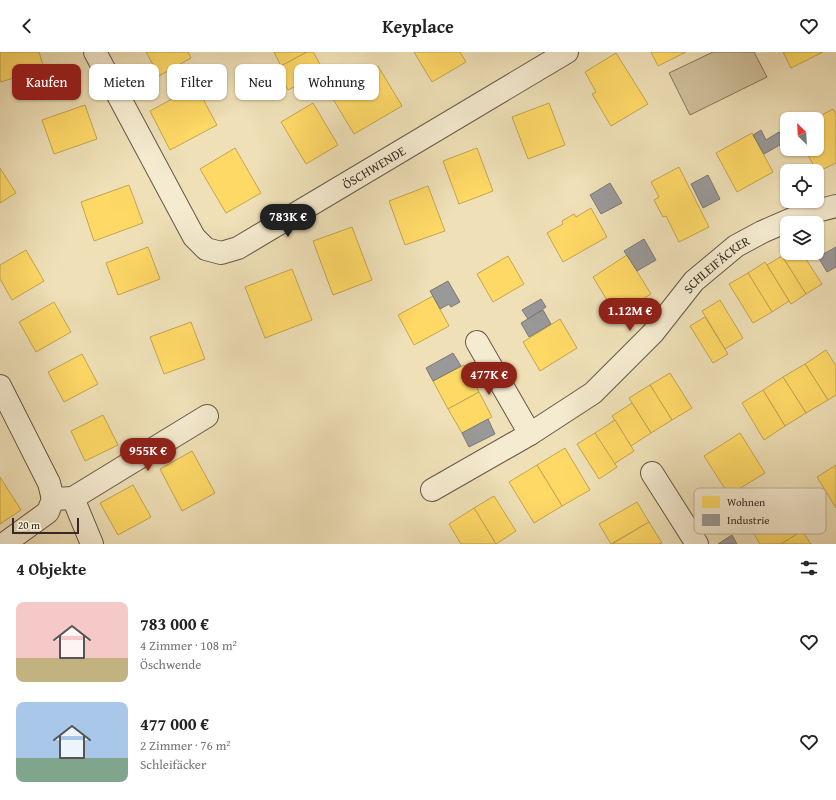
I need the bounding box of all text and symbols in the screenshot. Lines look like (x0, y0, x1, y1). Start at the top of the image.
text: Keyplace (382, 13, 454, 40)
icon: back (16, 15, 38, 37)
icon: heart (798, 15, 820, 37)
chip: Kaufen (12, 64, 81, 100)
chip: Mieten (89, 64, 159, 100)
chip: Filter (167, 64, 227, 100)
chip: Neu (235, 64, 286, 100)
chip: Wohnung (294, 64, 379, 100)
north arrow (780, 112, 824, 156)
map controls (780, 112, 824, 260)
street label: ÖSCHWENDE (339, 141, 410, 194)
button: locate (780, 164, 824, 208)
pin: 783K € (255, 204, 321, 238)
text: 783K € (269, 207, 307, 226)
button: layers (780, 216, 824, 260)
street label: SCHLEIFÄCKER (679, 231, 754, 298)
pin: 1.12M € (593, 298, 667, 332)
text: 1.12M € (608, 301, 652, 320)
pin: 477K € (456, 362, 522, 396)
text: 477K € (470, 365, 508, 384)
pin: 955K € (115, 438, 181, 472)
text: 955K € (129, 441, 167, 460)
legend (694, 488, 826, 534)
text: Wohnen (727, 494, 766, 510)
text: Industrie (727, 512, 769, 528)
scale bar (12, 516, 79, 535)
text: 20 m (18, 517, 40, 533)
text: 4 Objekte (16, 556, 86, 581)
icon: filters (798, 557, 820, 579)
text: 783 000 € (140, 611, 209, 636)
icon: home (48, 618, 96, 666)
icon: heart (798, 631, 820, 653)
text: 4 Zimmer · 108 m² (140, 636, 237, 655)
text: Öschwende (140, 655, 201, 674)
text: 477 000 € (140, 711, 209, 736)
icon: home (48, 718, 96, 766)
icon: heart (798, 731, 820, 753)
text: 2 Zimmer · 76 m² (140, 736, 231, 755)
text: Schleifäcker (140, 755, 206, 774)

